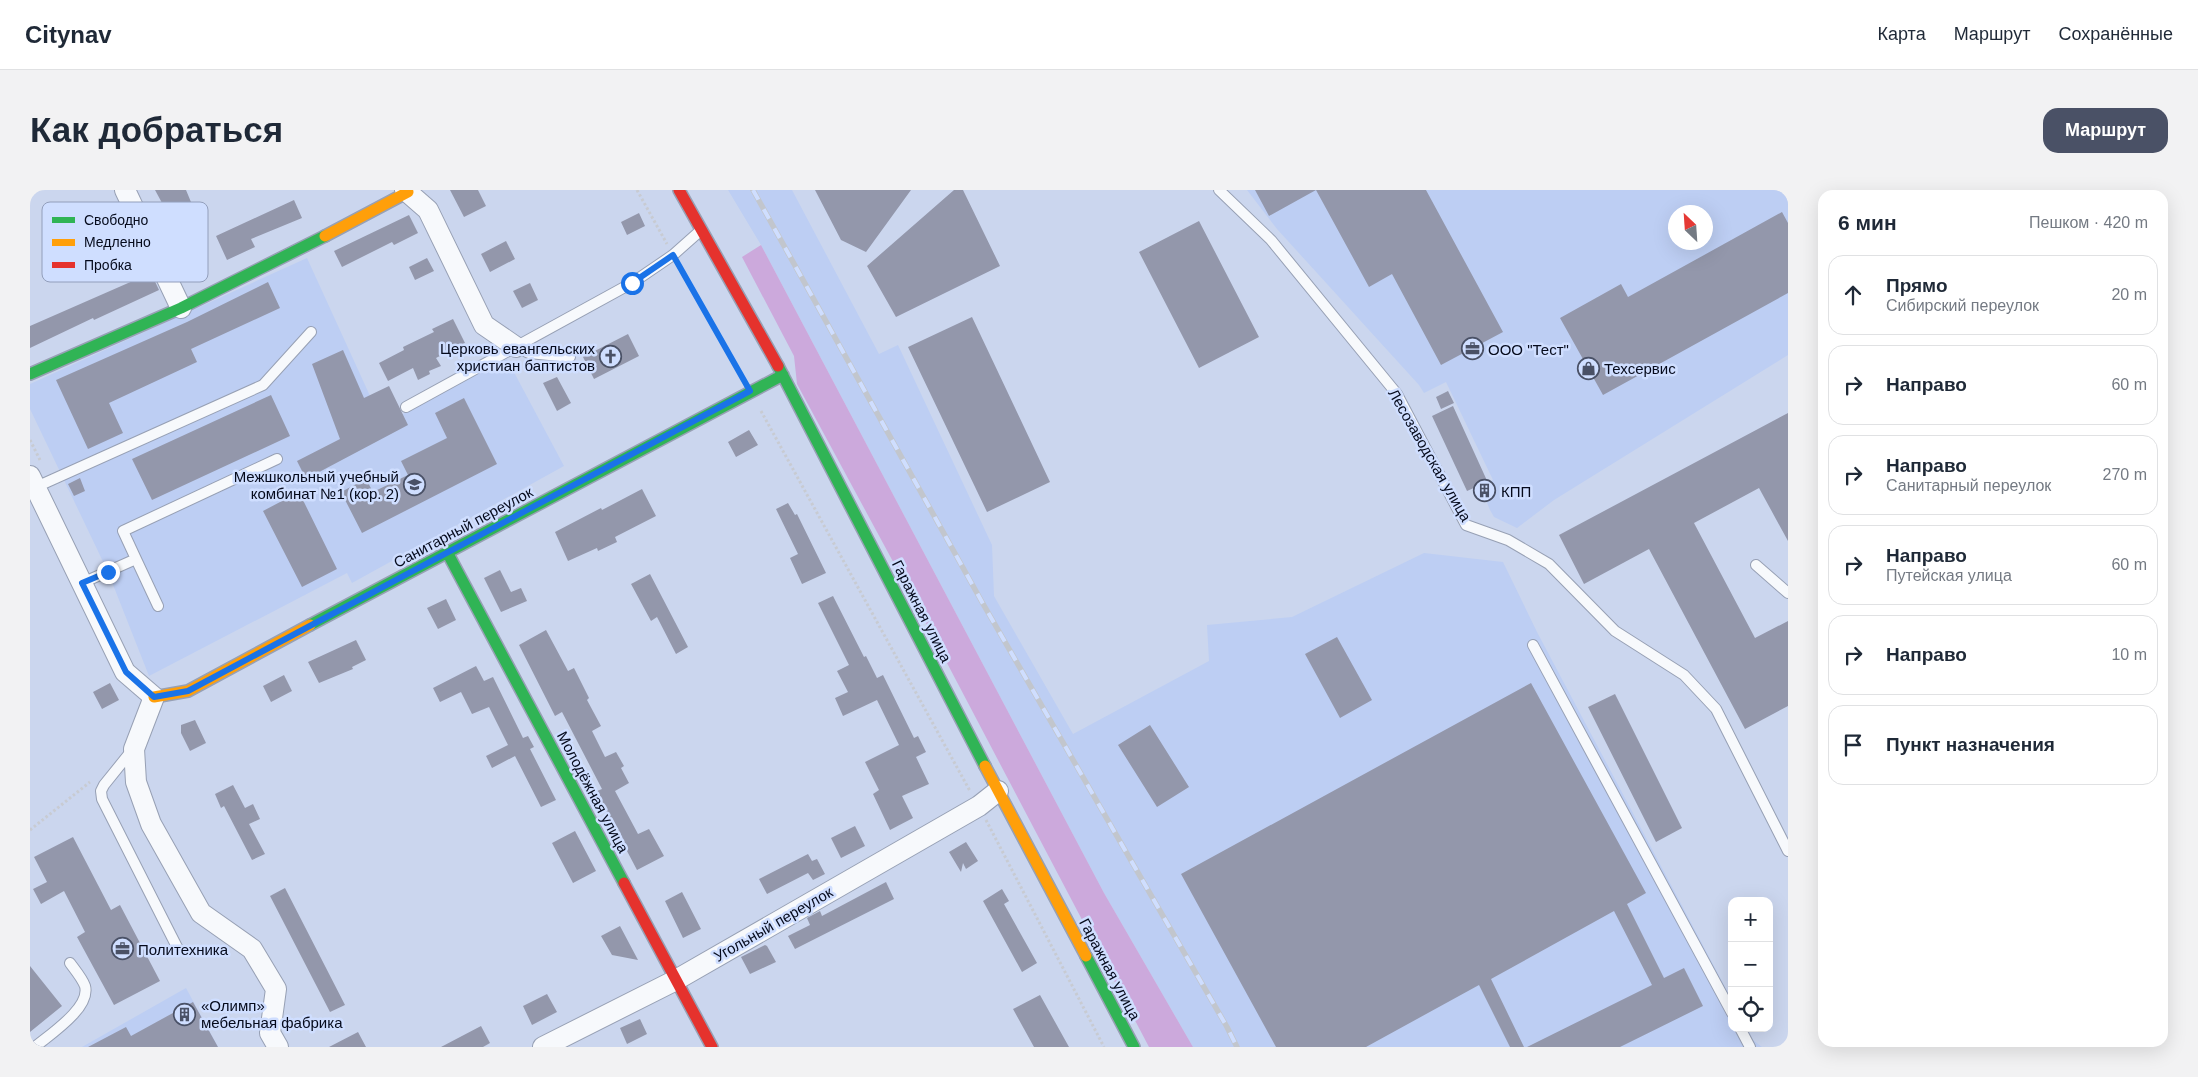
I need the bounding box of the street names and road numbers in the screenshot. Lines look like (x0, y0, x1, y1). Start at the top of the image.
street label: Лесозаводская улица (1385, 386, 1475, 525)
street label: Санитарный переулок (391, 483, 536, 571)
street label: Гаражная улица (889, 557, 955, 666)
street label: Молодёжная улица (554, 728, 632, 856)
street label: Угольный переулок (711, 883, 836, 965)
street label: Гаражная улица (1076, 915, 1144, 1023)

